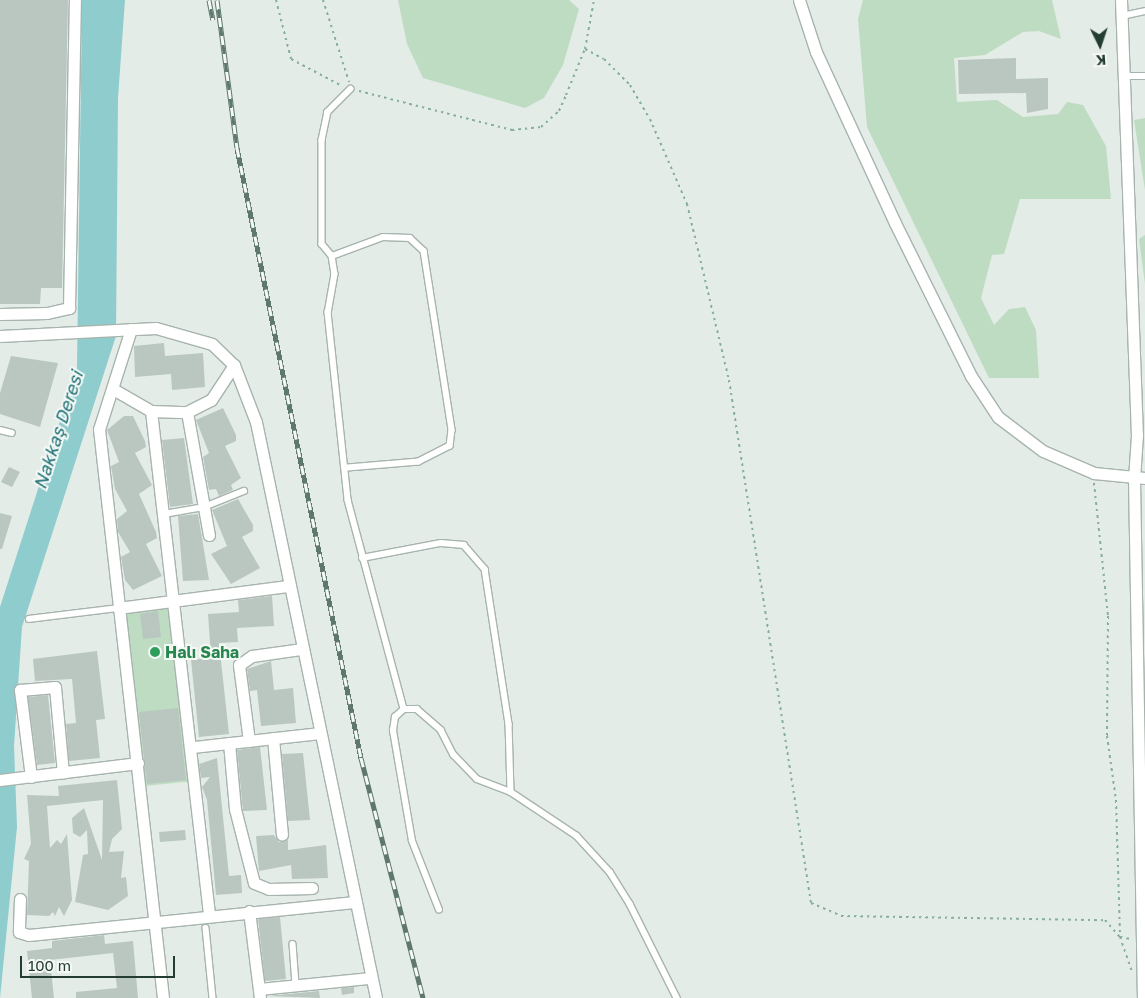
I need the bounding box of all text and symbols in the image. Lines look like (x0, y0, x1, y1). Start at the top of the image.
north arrow (1075, 20, 1125, 70)
text: K (1095, 52, 1107, 69)
water label: Nakkaş Deresi (29, 368, 87, 492)
place label: Halı Saha (165, 642, 239, 662)
marker: Halı Saha (149, 646, 161, 658)
scale bar (22, 946, 178, 978)
text: 100 m (28, 956, 71, 974)

